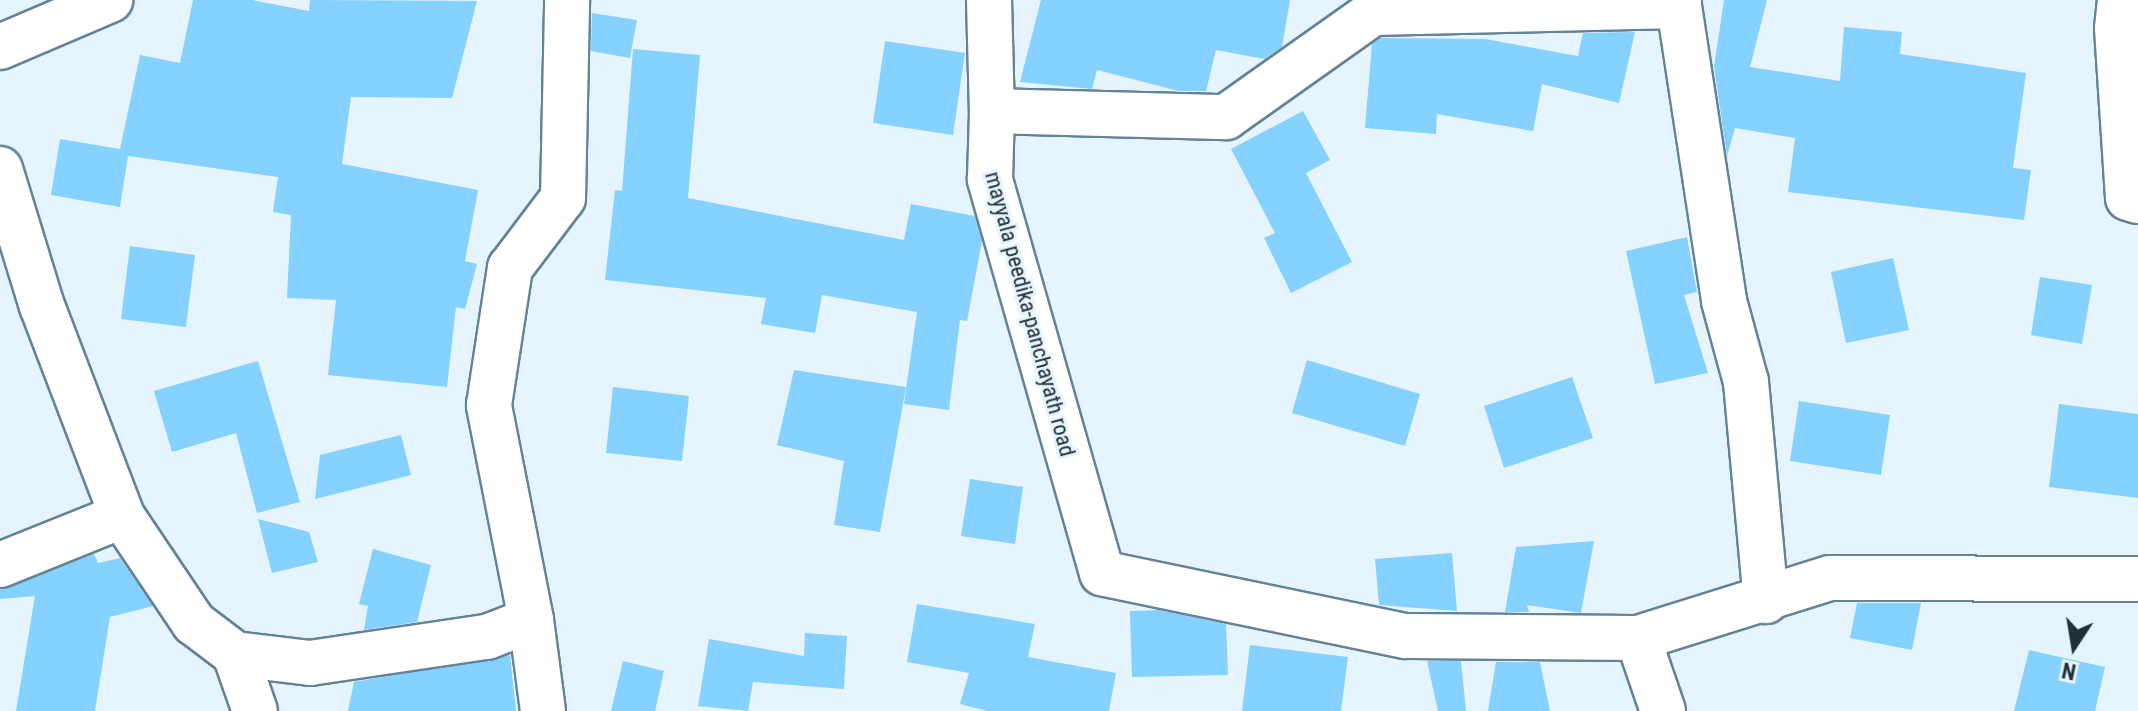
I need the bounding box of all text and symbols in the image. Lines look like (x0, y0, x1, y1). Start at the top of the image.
street label: mayyala peedika-panchayath road (979, 169, 1081, 459)
north arrow (2034, 607, 2114, 687)
text: N (2060, 657, 2078, 685)

